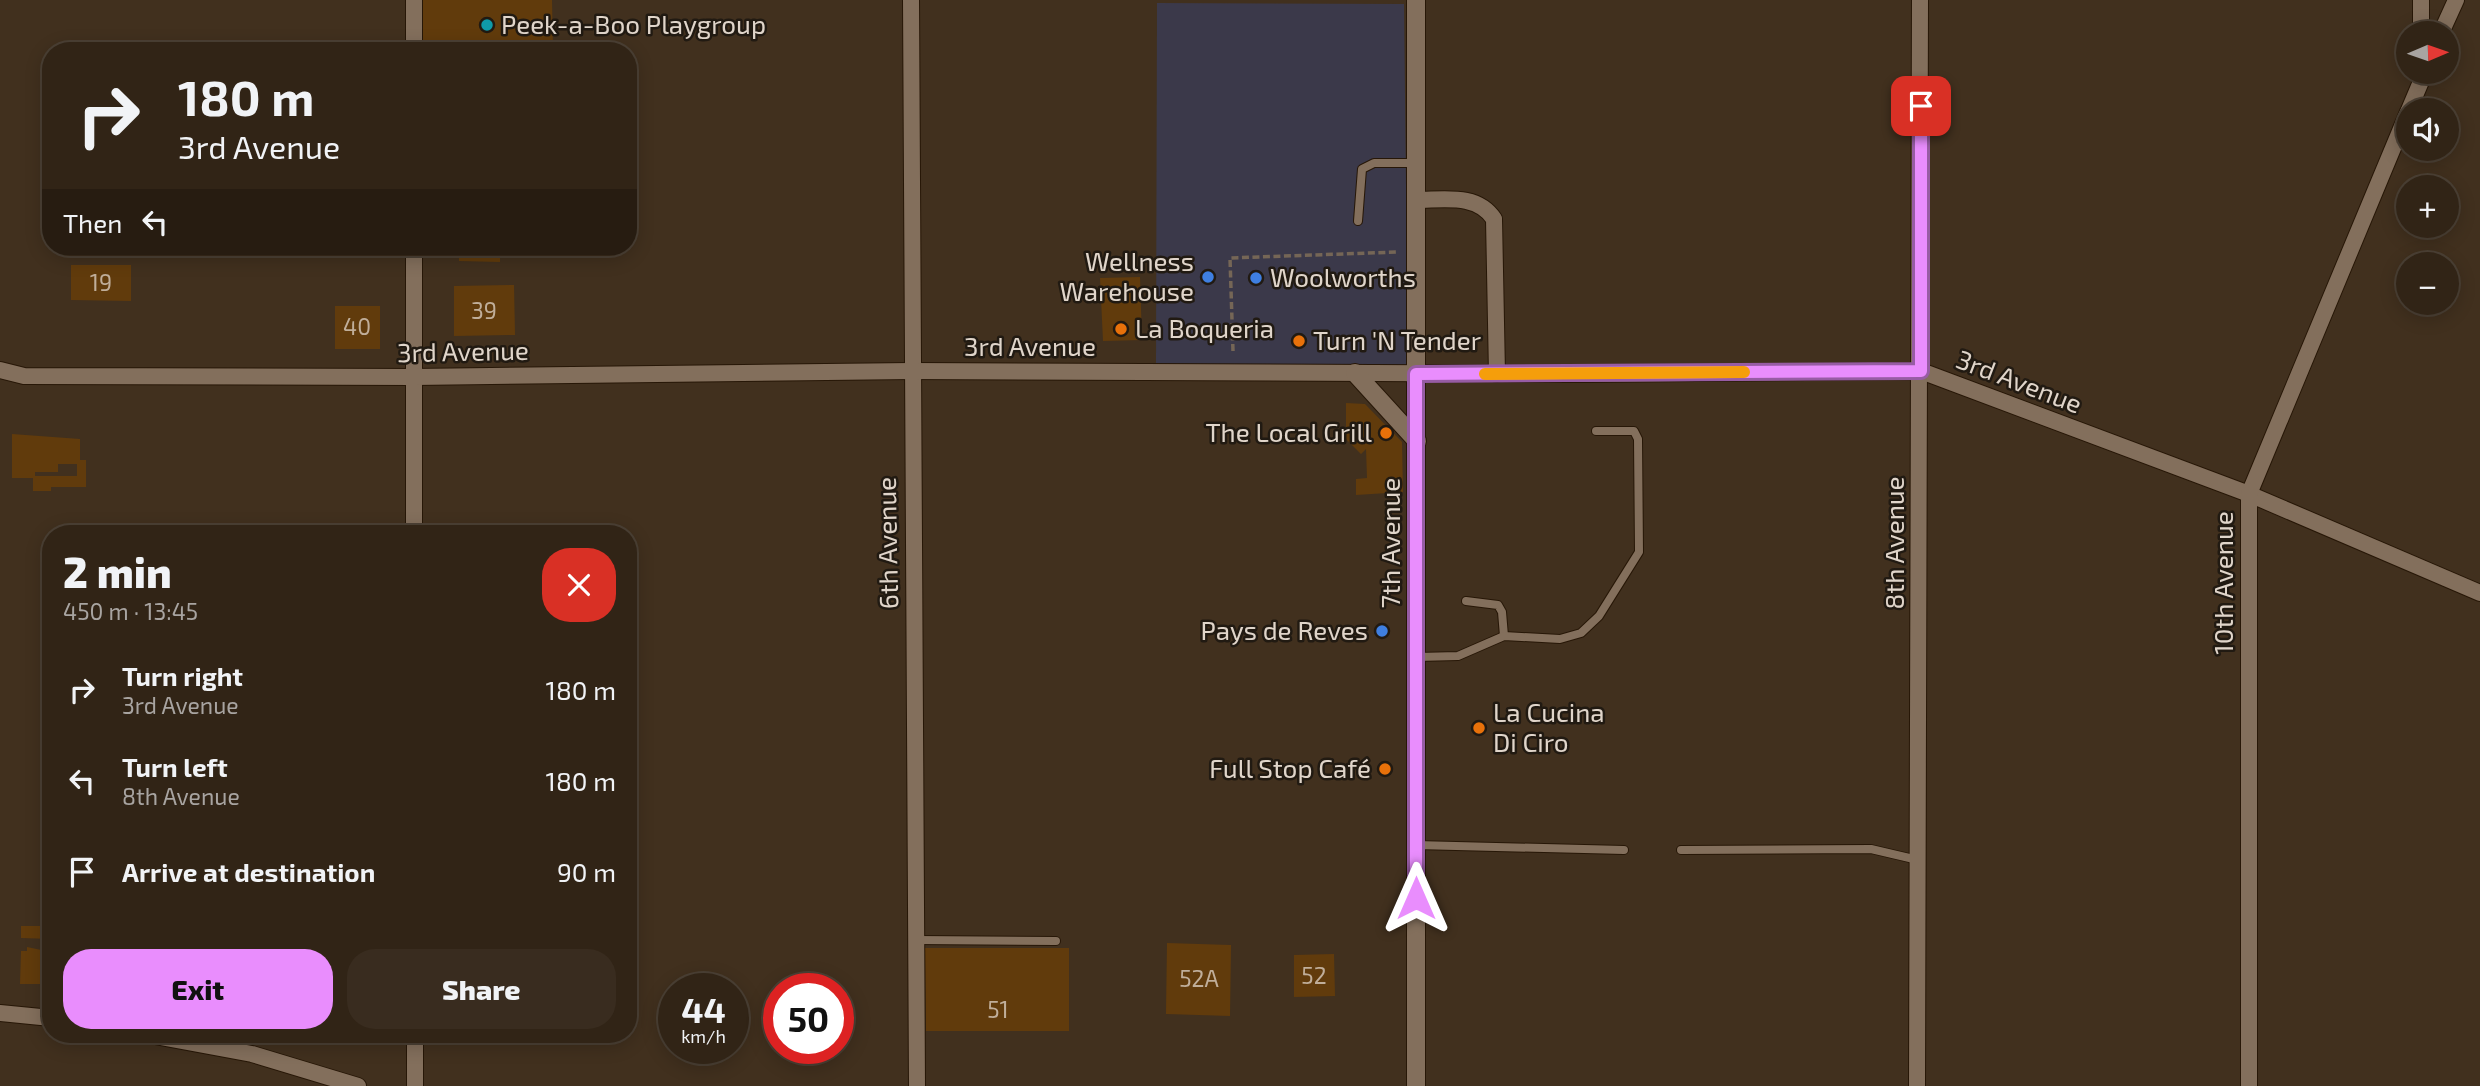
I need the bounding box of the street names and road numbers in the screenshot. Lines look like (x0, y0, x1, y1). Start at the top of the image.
street label: 3rd Avenue (964, 330, 1096, 361)
street label: 3rd Avenue (397, 334, 529, 367)
street label: 3rd Avenue (1952, 343, 2087, 419)
street label: 8th Avenue (1878, 476, 1909, 610)
street label: 6th Avenue (870, 477, 903, 609)
street label: 7th Avenue (1374, 478, 1405, 608)
street label: 10th Avenue (2207, 511, 2238, 655)

